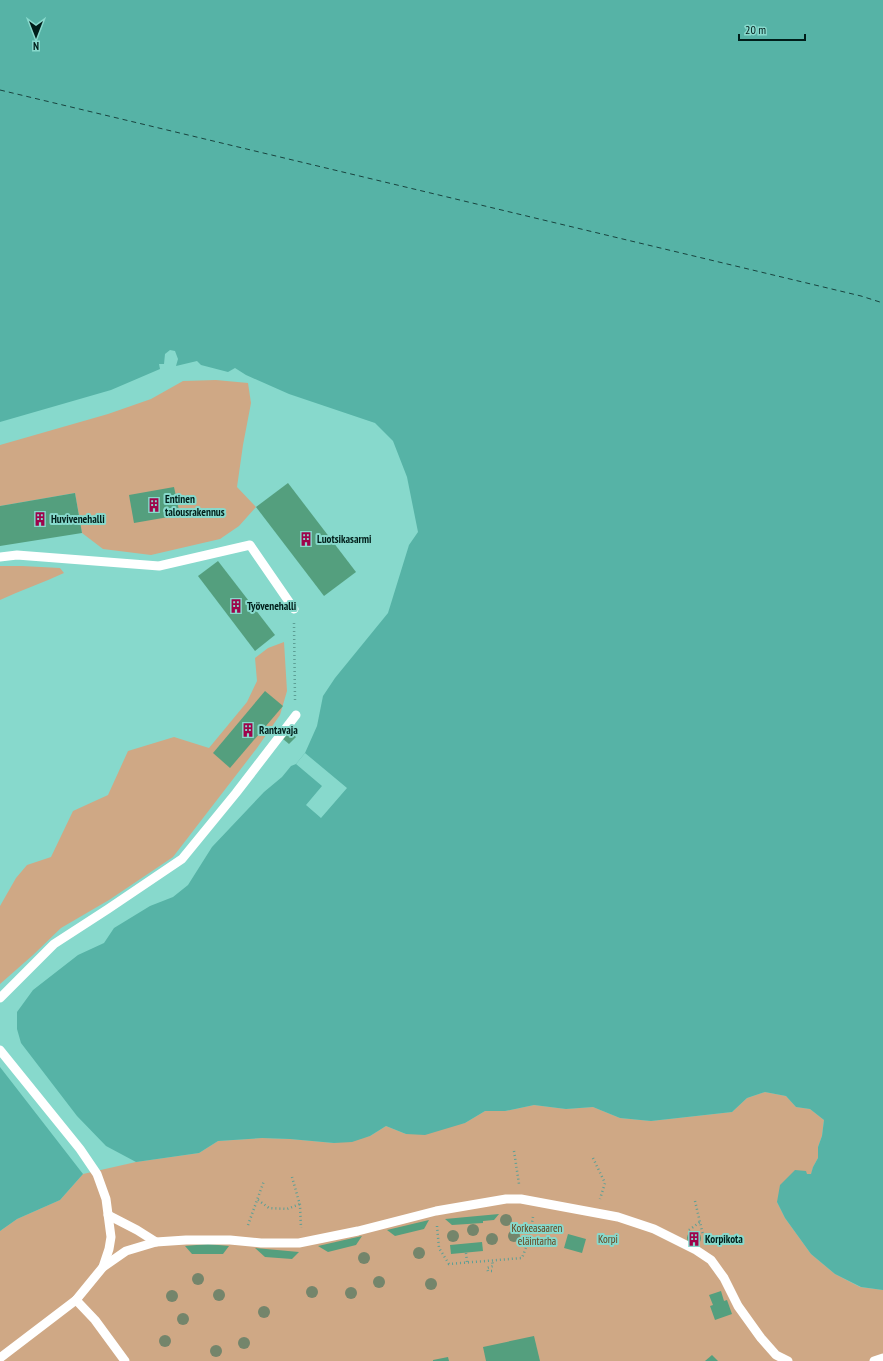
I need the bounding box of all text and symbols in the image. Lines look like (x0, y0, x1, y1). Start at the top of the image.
north arrow (16, 16, 56, 56)
scale bar (739, 16, 805, 42)
text: 20 m (745, 22, 766, 37)
text: N (33, 39, 39, 53)
place label: Entinen talousrakennus (165, 492, 225, 519)
building icon: Entinen talousrakennus (146, 497, 162, 513)
building icon: Huvivenehalli (32, 511, 48, 527)
place label: Huvivenehalli (51, 512, 105, 526)
building icon: Luotsikasarmi (298, 531, 314, 547)
place label: Luotsikasarmi (317, 532, 372, 546)
building icon: Työvenehalli (228, 598, 244, 614)
place label: Työvenehalli (247, 599, 297, 613)
building icon: Rantavaja (240, 722, 256, 738)
place label: Rantavaja (259, 723, 298, 737)
park label: Korkeasaaren eläintarha (512, 1221, 563, 1248)
building icon: Korpikota (686, 1231, 702, 1247)
park label: Korpi (598, 1232, 618, 1246)
place label: Korpikota (705, 1232, 743, 1246)

